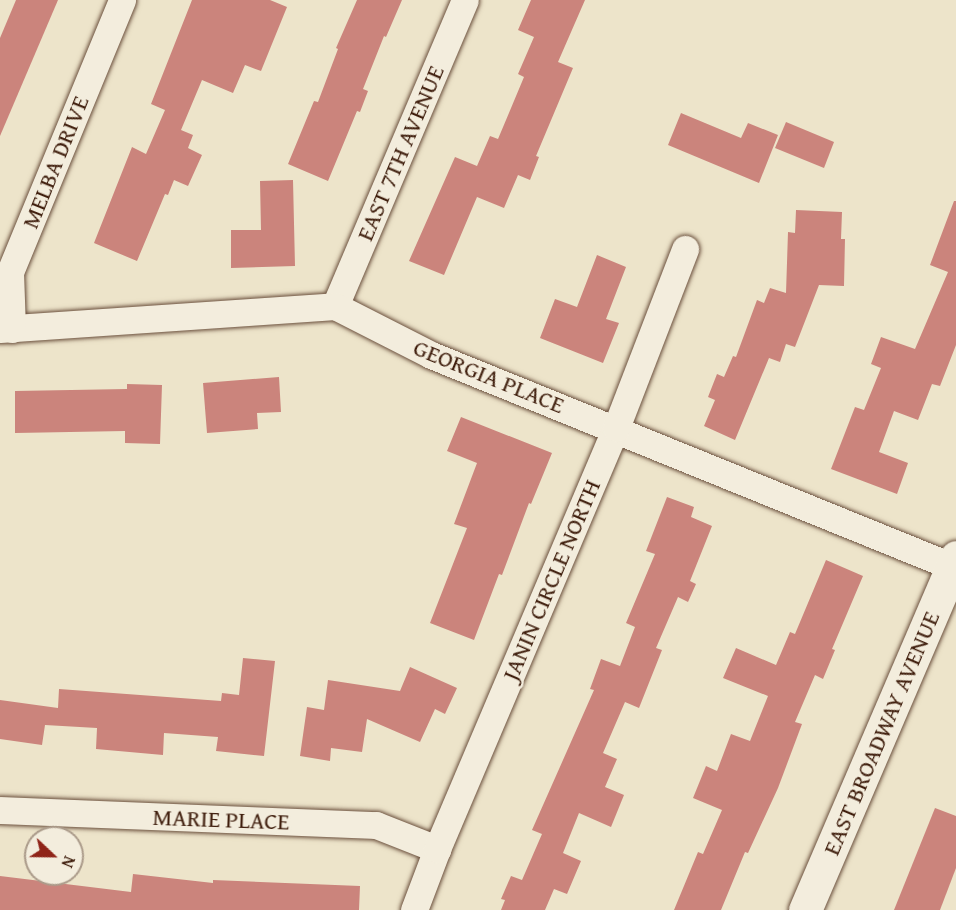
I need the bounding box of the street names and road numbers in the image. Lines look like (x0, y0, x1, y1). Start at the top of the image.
street label: EAST 7TH AVENUE (350, 61, 450, 245)
street label: MELBA DRIVE (15, 91, 95, 233)
street label: GEORGIA PLACE (409, 333, 569, 419)
street label: JANIN CIRCLE NORTH (496, 475, 606, 685)
street label: EAST BROADWAY AVENUE (817, 607, 945, 859)
street label: MARIE PLACE (152, 802, 290, 836)

